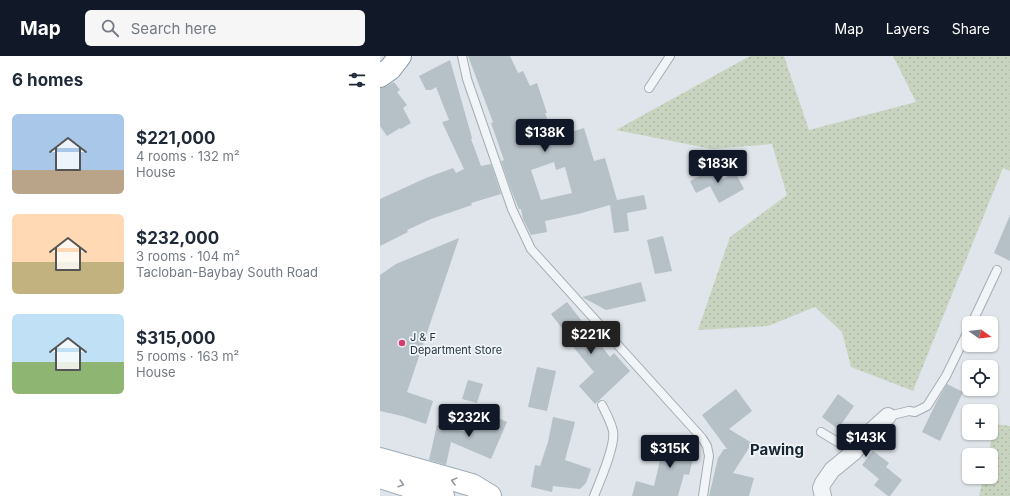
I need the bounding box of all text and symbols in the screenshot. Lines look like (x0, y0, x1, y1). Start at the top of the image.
search box (85, 10, 365, 46)
text: Map (20, 17, 61, 40)
icon: search (99, 17, 121, 39)
text: Search here (131, 19, 216, 38)
text: Map (835, 20, 864, 37)
text: Layers (886, 20, 930, 37)
text: Share (952, 20, 990, 37)
icon: filters (346, 69, 368, 91)
text: 6 homes (12, 70, 83, 90)
pin: $138K (517, 119, 573, 153)
text: $138K (525, 124, 565, 140)
text: $221,000 (136, 128, 215, 148)
icon: home (44, 130, 92, 178)
text: 4 rooms · 132 m² (136, 148, 240, 164)
pin: $183K (690, 150, 746, 184)
text: $183K (698, 155, 738, 171)
text: House (136, 164, 176, 180)
text: $232,000 (136, 228, 219, 248)
icon: home (44, 230, 92, 278)
text: 3 rooms · 104 m² (136, 248, 240, 264)
text: Tacloban-Baybay South Road (136, 264, 318, 280)
north arrow (962, 316, 998, 352)
map controls (962, 316, 998, 484)
pin: $221K (563, 321, 619, 355)
text: $221K (571, 326, 611, 342)
text: $315,000 (136, 328, 215, 348)
icon: home (44, 330, 92, 378)
place label: J & F Department Store (410, 330, 502, 357)
marker: J & F Department Store (397, 338, 407, 348)
text: 5 rooms · 163 m² (136, 348, 239, 364)
button: locate (962, 360, 998, 396)
text: House (136, 364, 176, 380)
pin: $232K (441, 404, 497, 438)
button: + (962, 404, 998, 440)
text: $232K (448, 409, 490, 425)
pin: $143K (838, 424, 894, 458)
text: $143K (846, 429, 886, 445)
pin: $315K (642, 435, 698, 469)
text: $315K (650, 440, 690, 456)
district label: Pawing (750, 440, 804, 459)
button: − (962, 448, 998, 484)
one-way arrow (451, 477, 457, 485)
one-way arrow (397, 479, 404, 488)

